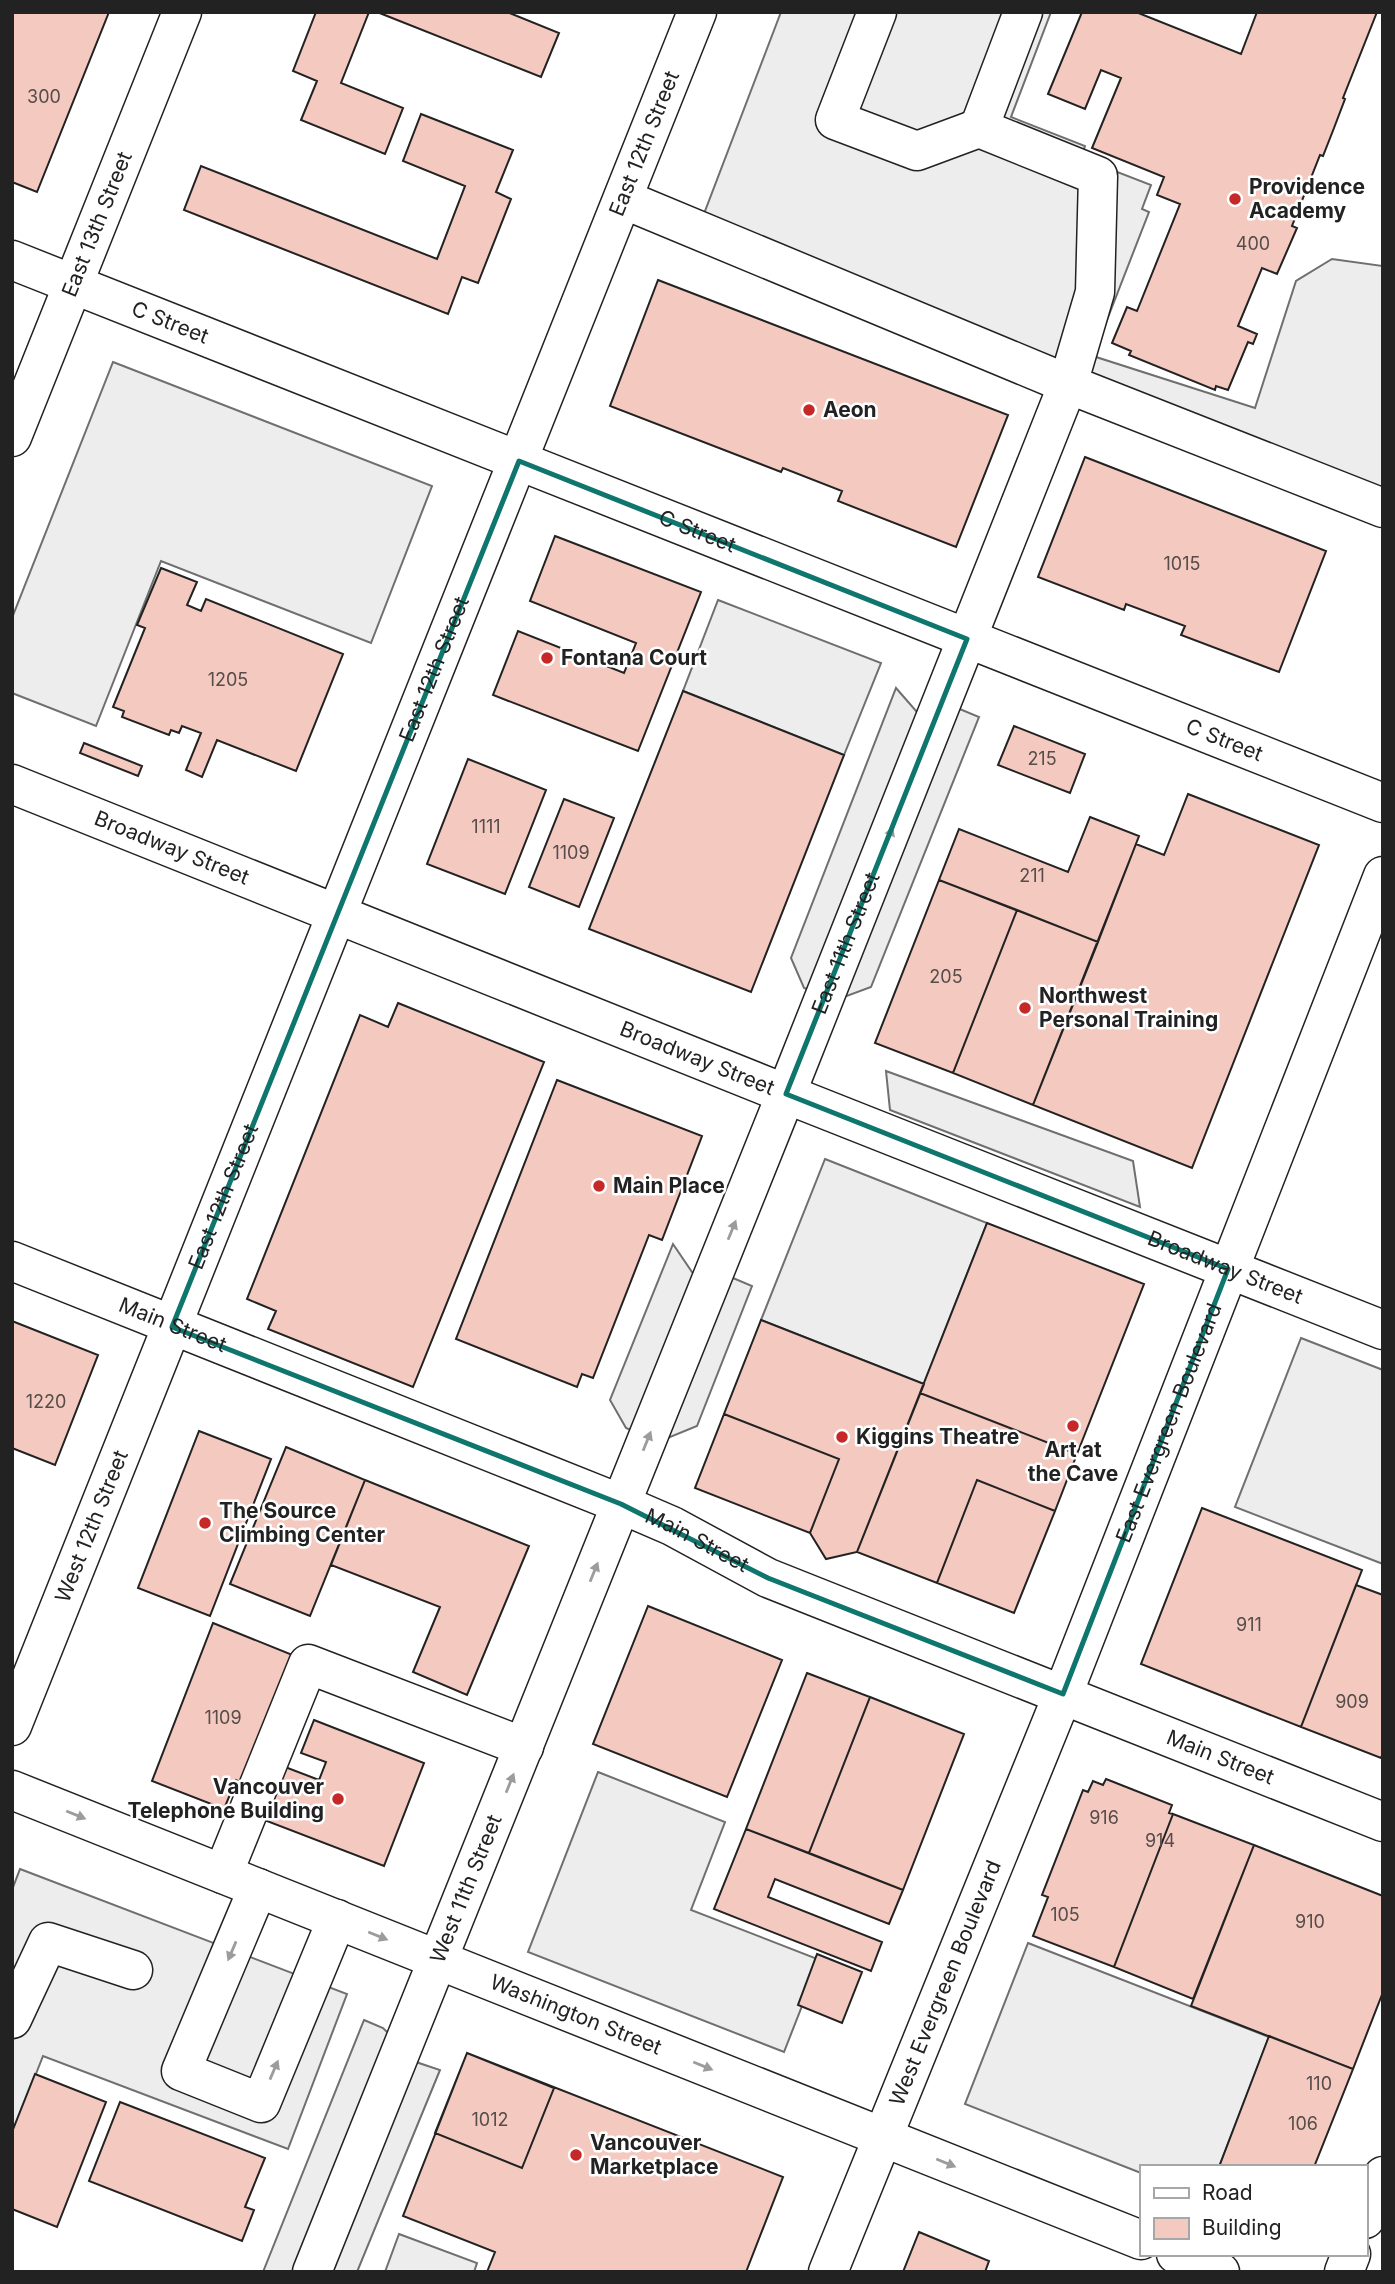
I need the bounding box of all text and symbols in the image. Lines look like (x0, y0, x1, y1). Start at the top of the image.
street label: East 12th Street (604, 67, 684, 220)
house number: 300 (27, 86, 61, 107)
street label: East 13th Street (56, 148, 137, 300)
place label: Providence Academy (1249, 174, 1365, 223)
marker: Providence Academy (1227, 191, 1243, 207)
house number: 400 (1236, 233, 1270, 254)
street label: C Street (128, 296, 212, 349)
place label: Aeon (823, 397, 877, 422)
marker: Aeon (801, 402, 817, 418)
street label: C Street (655, 504, 740, 557)
house number: 1015 (1164, 553, 1200, 574)
street label: East 12th Street (394, 593, 474, 745)
place label: Fontana Court (561, 645, 707, 670)
marker: Fontana Court (539, 650, 555, 666)
house number: 1205 (208, 669, 248, 690)
street label: C Street (1183, 713, 1267, 766)
house number: 215 (1027, 748, 1057, 769)
street label: Broadway Street (91, 805, 253, 890)
house number: 1111 (471, 816, 501, 837)
one-way arrow (883, 826, 894, 847)
house number: 1109 (552, 842, 590, 863)
house number: 211 (1019, 865, 1045, 886)
street label: East 11th Street (806, 869, 885, 1017)
house number: 205 (929, 966, 963, 987)
place label: Northwest Personal Training (1039, 983, 1218, 1032)
marker: Northwest Personal Training (1017, 1000, 1033, 1016)
street label: Broadway Street (616, 1016, 778, 1100)
street label: East 12th Street (183, 1120, 263, 1273)
place label: Main Place (613, 1173, 725, 1198)
marker: Main Place (591, 1178, 607, 1194)
one-way arrow (726, 1220, 737, 1241)
street label: Broadway Street (1144, 1225, 1307, 1309)
street label: Main Street (116, 1292, 230, 1357)
street label: East Evergreen Boulevard (1110, 1299, 1227, 1546)
house number: 1220 (26, 1391, 66, 1412)
marker: Art at the Cave (1065, 1418, 1081, 1434)
place label: Kiggins Theatre (856, 1424, 1019, 1449)
marker: Kiggins Theatre (834, 1429, 850, 1445)
one-way arrow (641, 1431, 652, 1452)
place label: Art at the Cave (1028, 1437, 1118, 1486)
street label: West 12th Street (50, 1446, 133, 1606)
place label: The Source Climbing Center (219, 1498, 385, 1547)
street label: Main Street (642, 1503, 753, 1577)
marker: The Source Climbing Center (197, 1515, 213, 1531)
one-way arrow (588, 1561, 599, 1582)
house number: 911 (1236, 1614, 1262, 1635)
house number: 909 (1335, 1691, 1369, 1712)
house number: 1109 (204, 1707, 242, 1728)
street label: Main Street (1163, 1724, 1278, 1790)
one-way arrow (504, 1773, 515, 1794)
place label: Vancouver Telephone Building (128, 1774, 324, 1823)
marker: Vancouver Telephone Building (330, 1791, 346, 1807)
house number: 916 (1089, 1807, 1119, 1828)
one-way arrow (65, 1809, 86, 1820)
street label: West 11th Street (425, 1811, 507, 1966)
house number: 914 (1145, 1830, 1175, 1851)
street label: West Evergreen Boulevard (884, 1856, 1006, 2109)
house number: 105 (1050, 1904, 1080, 1925)
house number: 910 (1295, 1911, 1325, 1932)
one-way arrow (368, 1930, 389, 1941)
one-way arrow (226, 1940, 237, 1961)
street label: Washington Street (487, 1969, 665, 2060)
one-way arrow (269, 2059, 280, 2080)
one-way arrow (693, 2060, 714, 2071)
house number: 110 (1306, 2073, 1332, 2094)
house number: 1012 (472, 2109, 508, 2130)
house number: 106 (1288, 2113, 1318, 2134)
place label: Vancouver Marketplace (590, 2130, 719, 2179)
marker: Vancouver Marketplace (568, 2147, 584, 2163)
one-way arrow (936, 2157, 957, 2168)
legend (1140, 2165, 1367, 2256)
text: Road (1202, 2180, 1253, 2205)
text: Building (1202, 2215, 1282, 2240)

